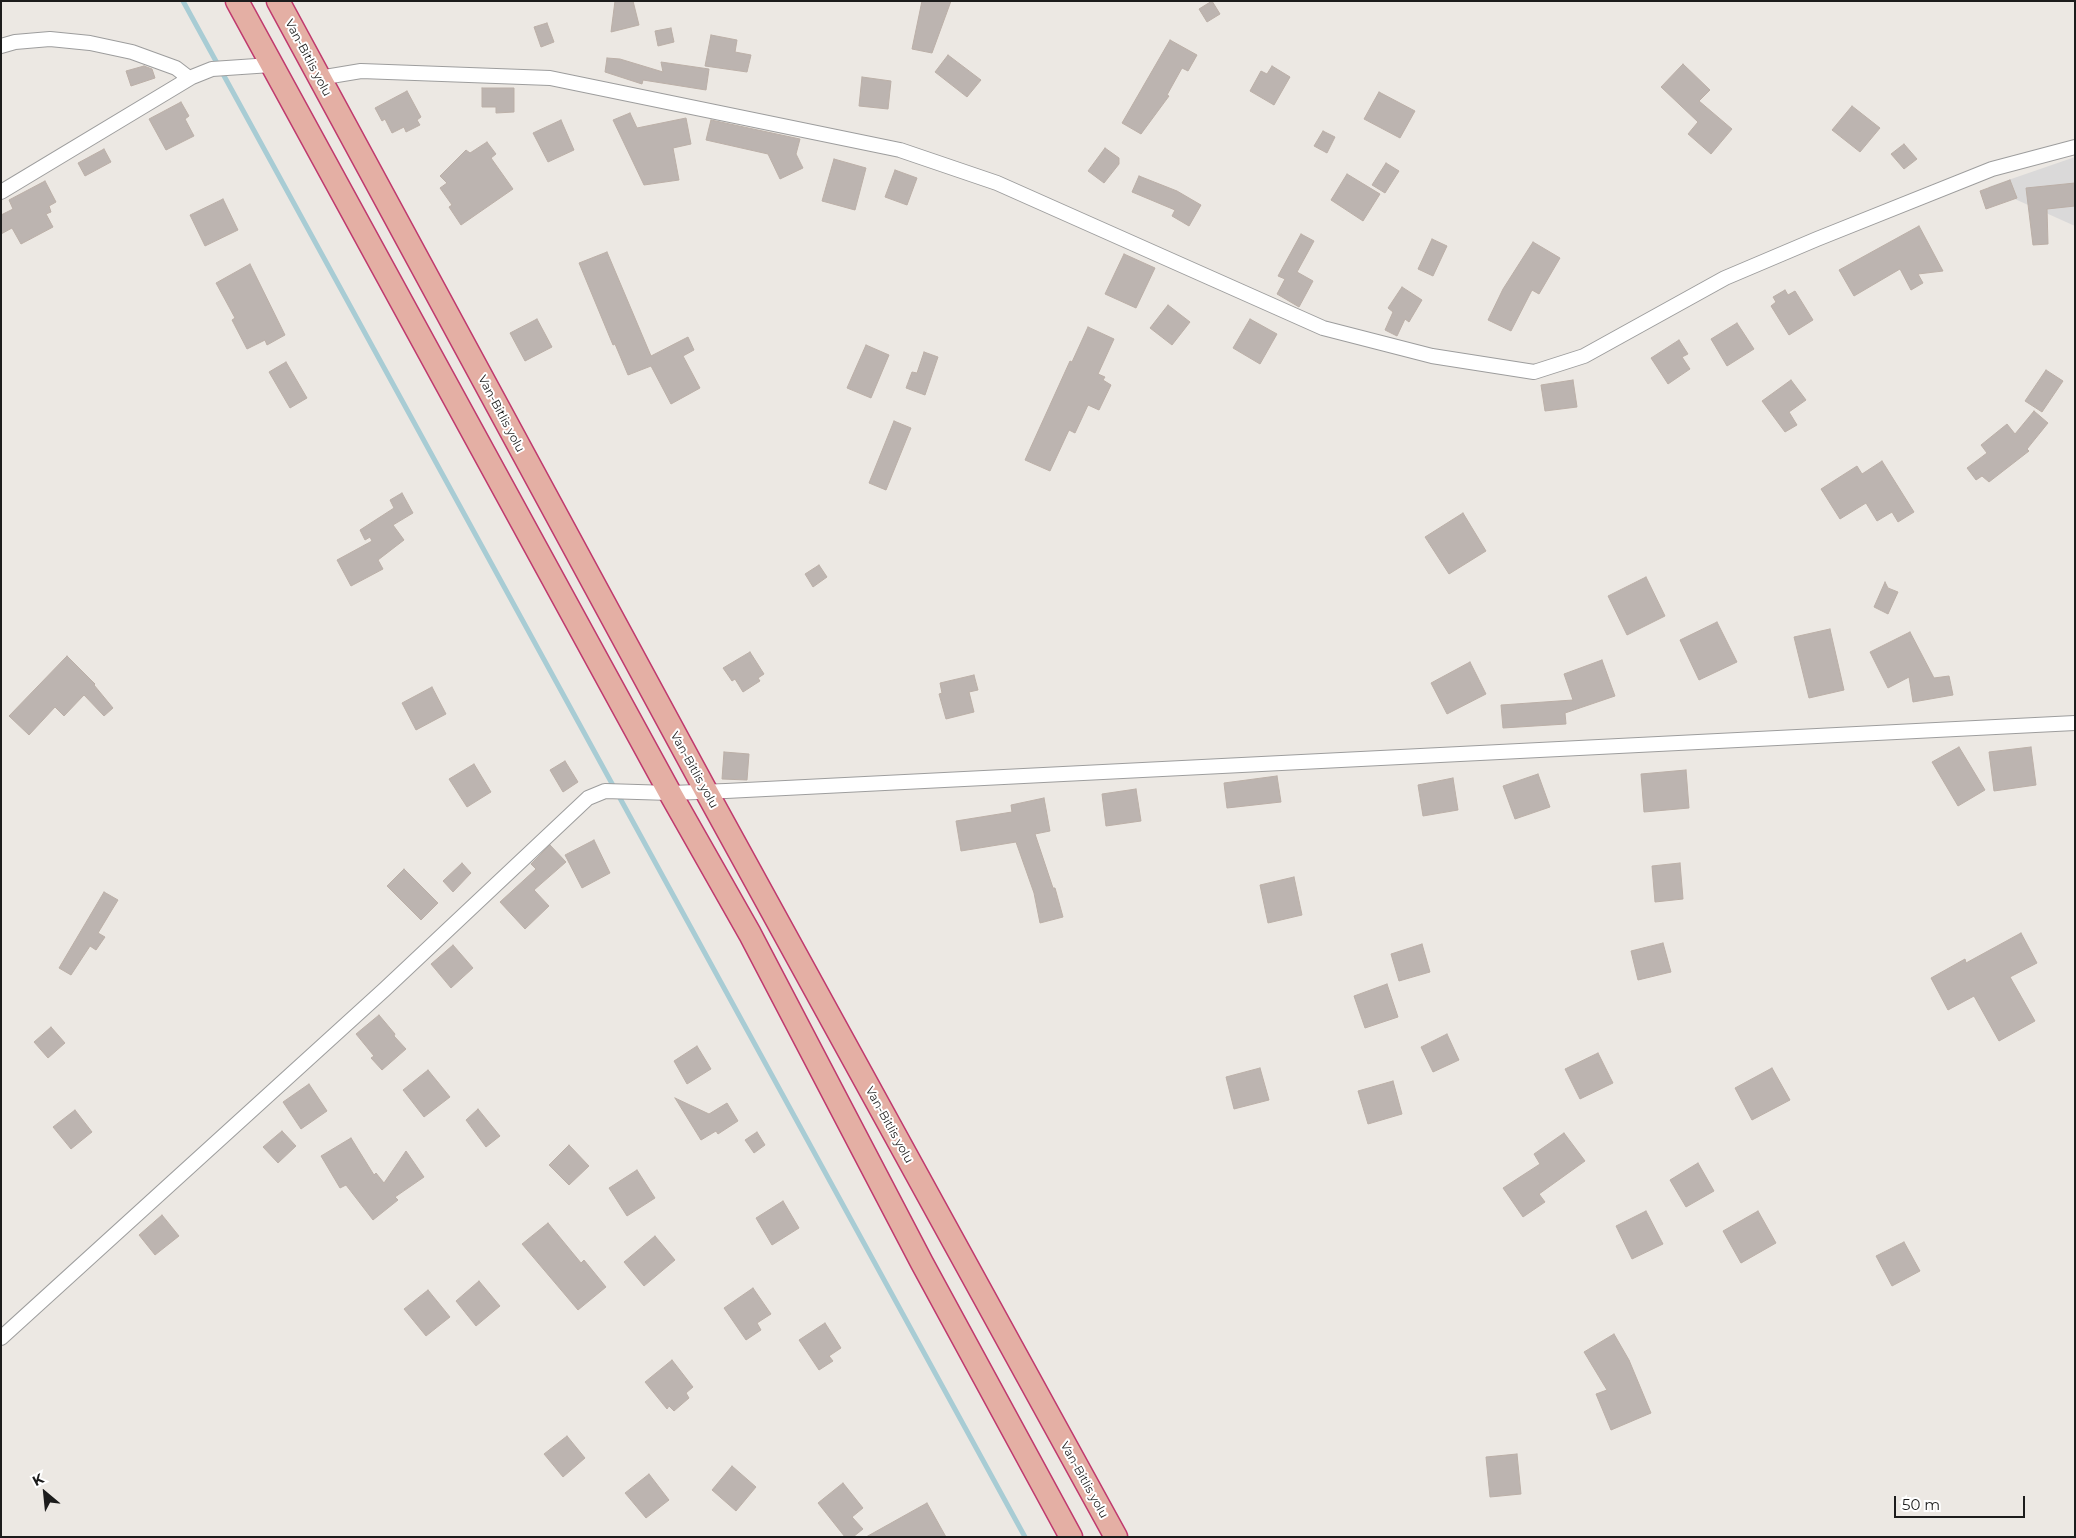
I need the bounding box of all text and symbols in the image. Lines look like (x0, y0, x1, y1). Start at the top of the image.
street label: Van-Bitlis yolu (282, 17, 334, 99)
street label: Van-Bitlis yolu (475, 373, 527, 455)
street label: Van-Bitlis yolu (667, 729, 721, 811)
street label: Van-Bitlis yolu (862, 1084, 916, 1166)
street label: Van-Bitlis yolu (1057, 1439, 1111, 1521)
north arrow (20, 1468, 70, 1518)
text: K (29, 1469, 47, 1490)
scale bar (1896, 1486, 2027, 1518)
text: 50 m (1902, 1495, 1940, 1514)

